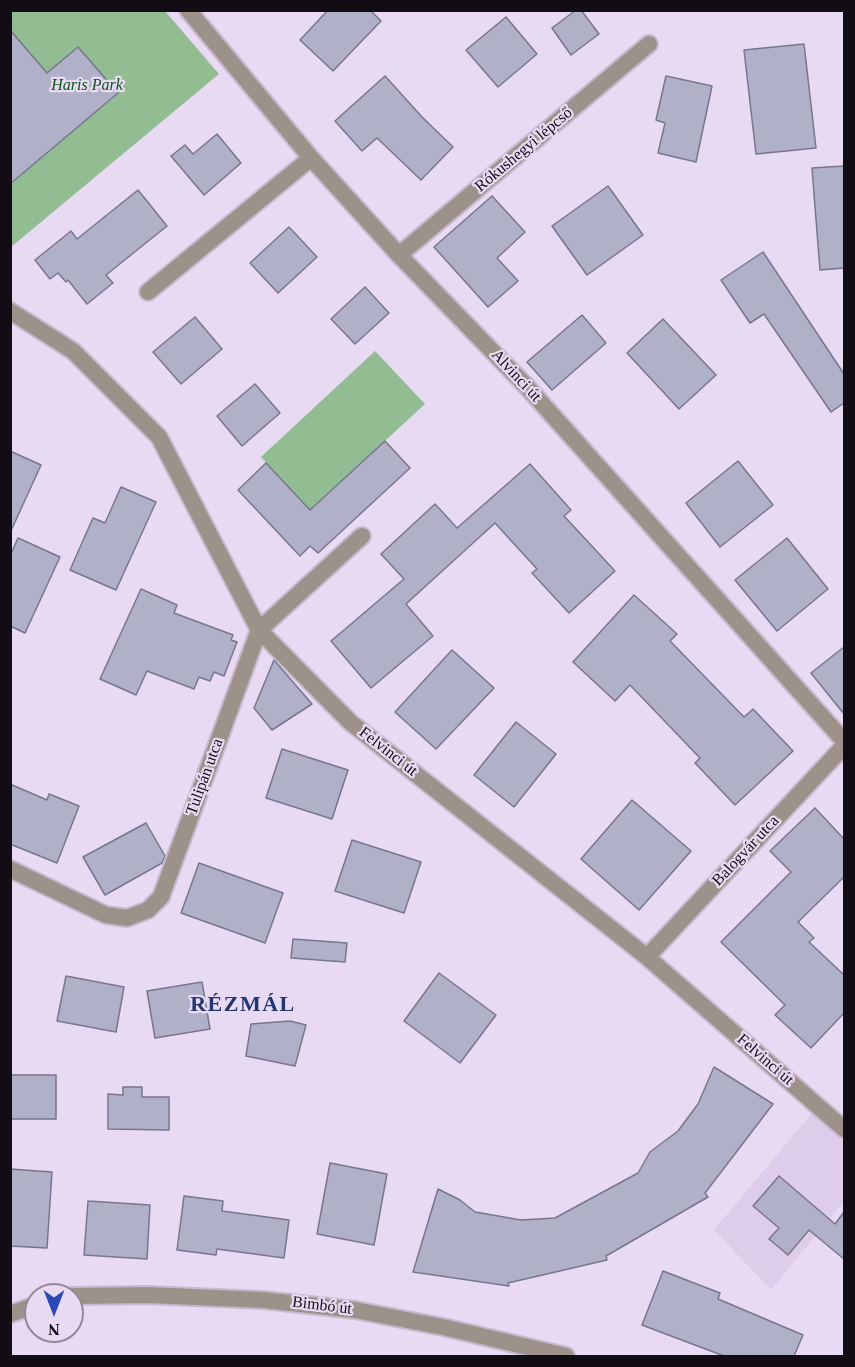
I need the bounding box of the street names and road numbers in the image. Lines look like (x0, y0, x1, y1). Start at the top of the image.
street label: Rókushegyi lépcső (471, 104, 577, 196)
street label: Alvinci út (487, 346, 545, 406)
street label: Felvinci út (355, 723, 421, 781)
street label: Tulipán utca (182, 736, 228, 818)
street label: Balogvár utca (709, 812, 783, 890)
street label: Felvinci út (733, 1030, 797, 1090)
street label: Bimbó út (291, 1293, 353, 1319)

